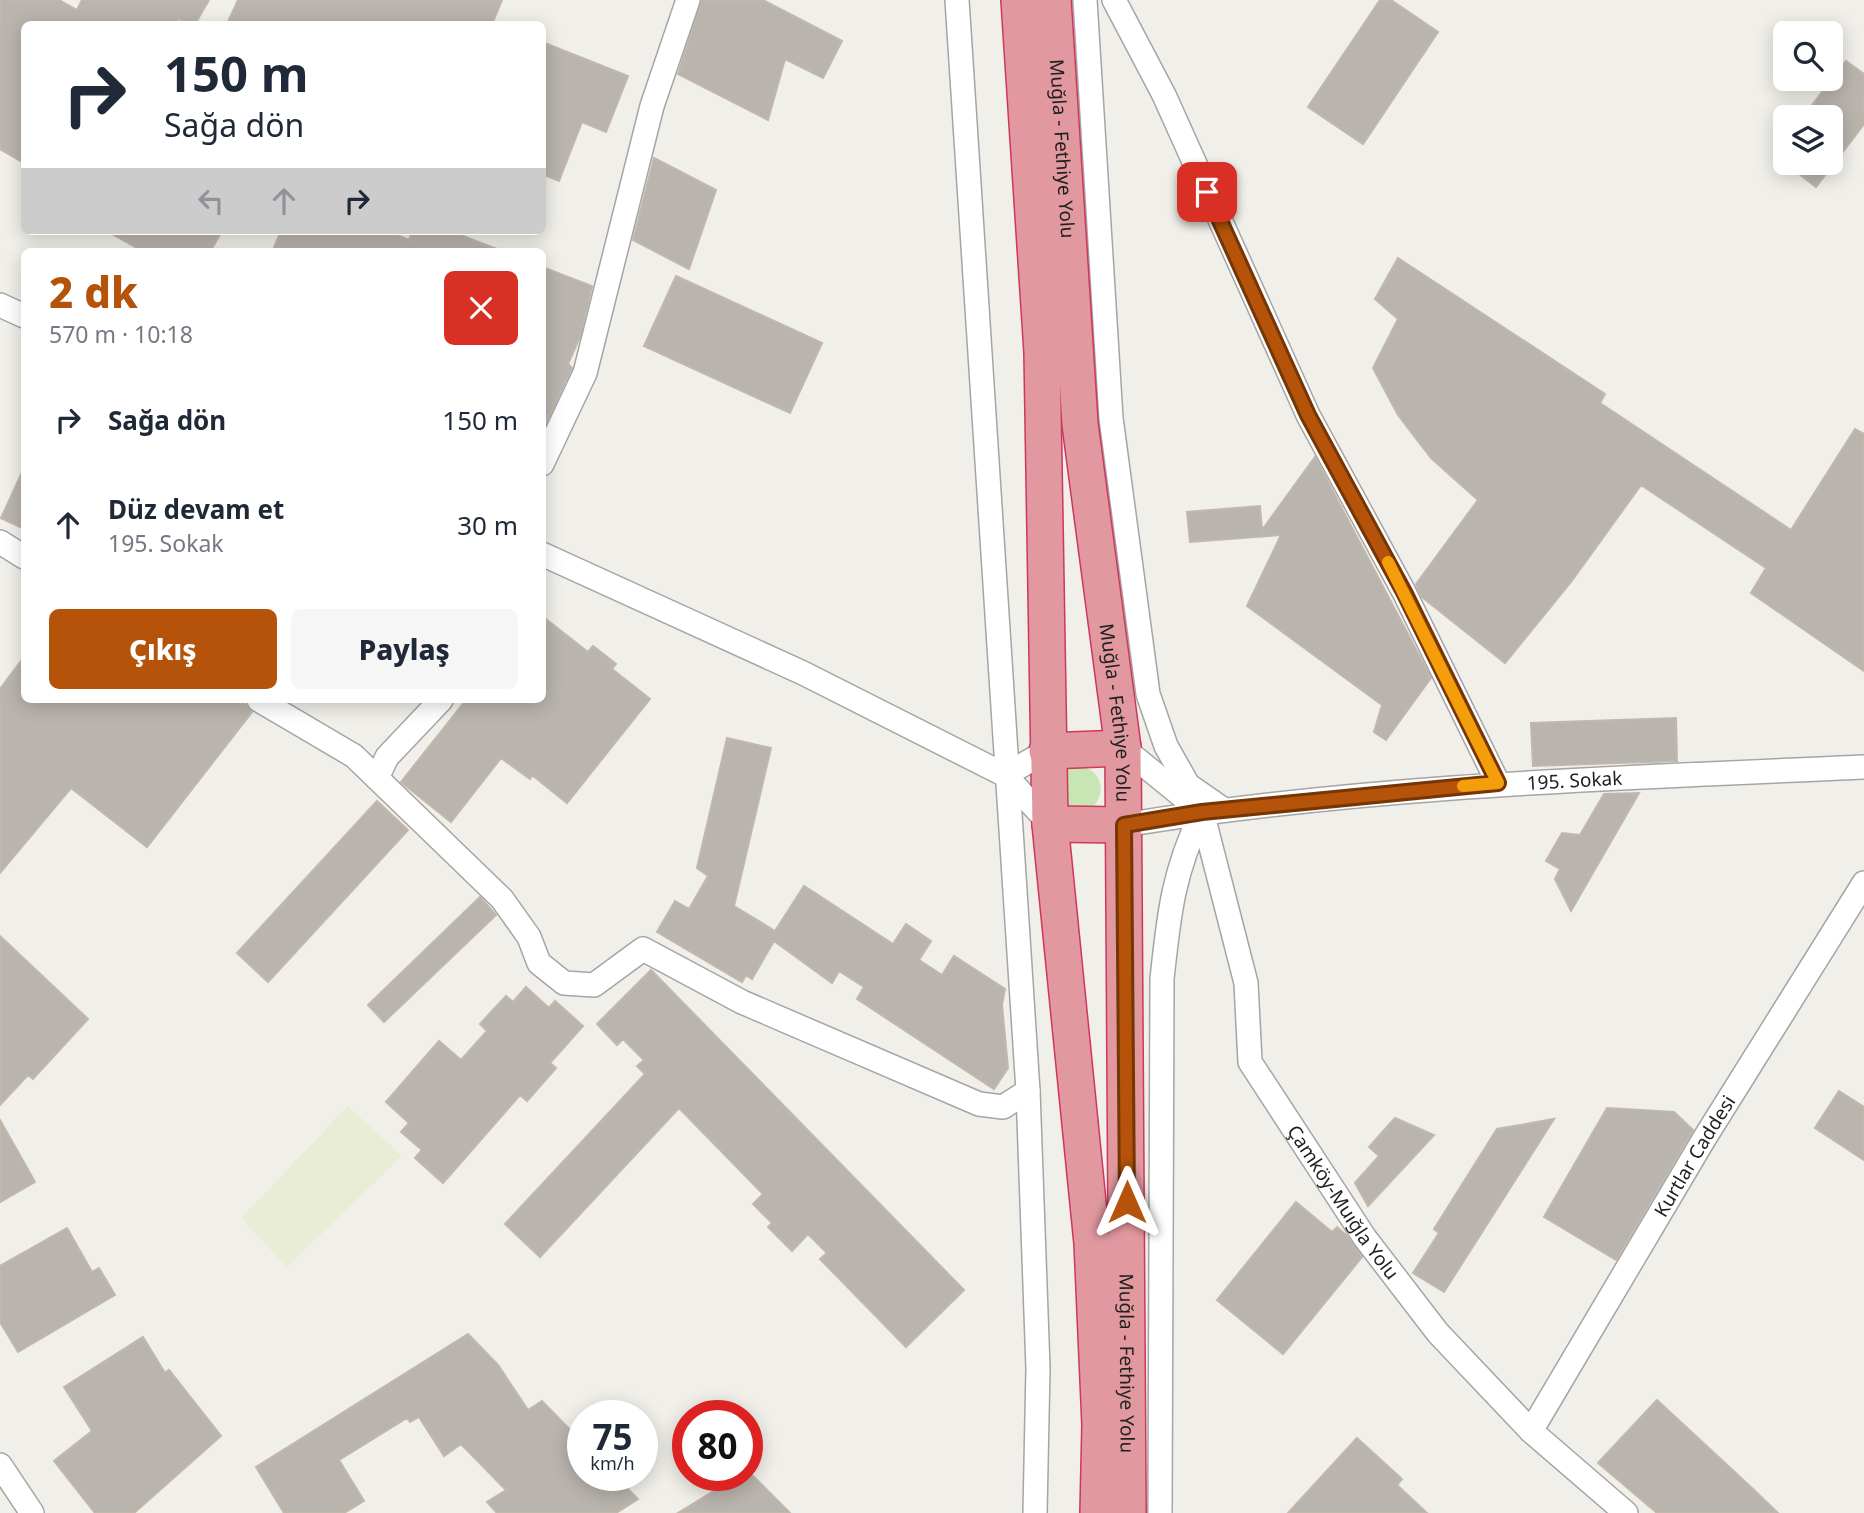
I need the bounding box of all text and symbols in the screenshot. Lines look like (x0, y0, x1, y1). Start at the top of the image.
map controls (1773, 21, 1843, 175)
button: search (1773, 21, 1843, 91)
text: 150 m (164, 40, 309, 106)
icon: right (49, 49, 140, 140)
street label: Muğla - Fethiye Yolu (1044, 58, 1081, 239)
text: Sağa dön (164, 103, 304, 146)
button: layers (1773, 105, 1843, 175)
pin (1177, 162, 1237, 222)
icon: arrive (1188, 173, 1226, 211)
icon: left (192, 182, 230, 220)
icon: ahead (265, 182, 303, 220)
icon: right (338, 182, 376, 220)
text: 2 dk (49, 263, 138, 320)
button: close (444, 271, 518, 345)
text: 570 m · 10:18 (49, 318, 193, 350)
icon: right (49, 401, 87, 439)
text: Sağa dön (108, 402, 226, 438)
text: 150 m (442, 402, 518, 438)
text: Düz devam et (108, 491, 284, 527)
icon: ahead (49, 506, 87, 544)
text: 30 m (457, 507, 518, 543)
text: 195. Sokak (108, 527, 224, 559)
button: Çıkış (49, 609, 277, 689)
button: Paylaş (291, 609, 518, 689)
street label: Muğla - Fethiye Yolu (1094, 622, 1136, 802)
street label: 195. Sokak (1526, 765, 1623, 796)
street label: Kurtlar Caddesi (1648, 1090, 1741, 1221)
street label: Çamköy-Muığla Yolu (1282, 1120, 1405, 1285)
position arrow (1090, 1165, 1164, 1239)
street label: Muğla - Fethiye Yolu (1113, 1273, 1141, 1453)
speed limit sign: 80 (672, 1400, 763, 1491)
text: 75 (592, 1413, 633, 1460)
text: km/h (590, 1451, 635, 1475)

